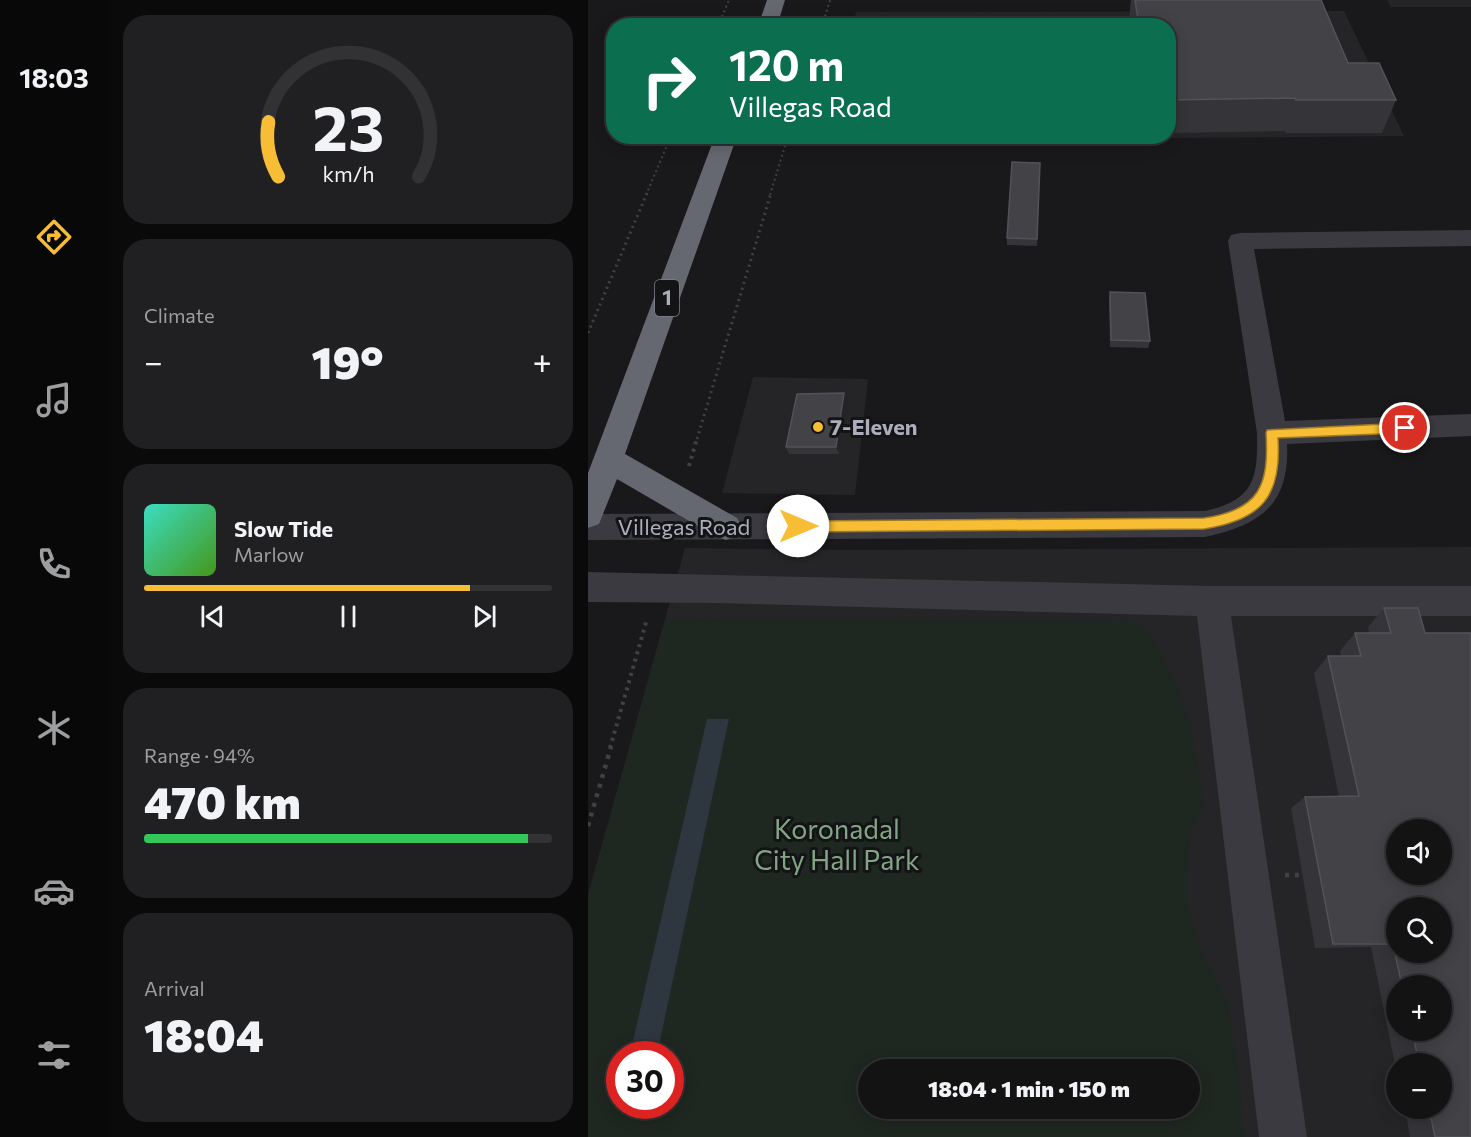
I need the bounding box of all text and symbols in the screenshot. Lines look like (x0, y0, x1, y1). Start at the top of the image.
text: 120 m (729, 38, 844, 90)
icon: right (630, 42, 708, 120)
text: 18:03 (19, 61, 89, 94)
text: 23 (312, 88, 384, 164)
text: Villegas Road (729, 90, 892, 123)
text: km/h (322, 160, 374, 186)
icon: directions (33, 216, 75, 258)
road number: 1 (655, 280, 679, 316)
text: Climate (144, 303, 214, 327)
text: 19° (312, 333, 384, 388)
text: − (144, 340, 163, 381)
text: + (533, 340, 552, 381)
icon: music (33, 379, 75, 421)
pin (1379, 402, 1430, 453)
icon: arrive (1388, 411, 1421, 444)
place label: 7-Eleven (830, 413, 918, 440)
marker: 7-Eleven (811, 420, 825, 434)
position arrow (766, 494, 830, 558)
street label: Villegas Road (618, 513, 750, 540)
text: Slow Tide (234, 515, 333, 542)
text: Marlow (234, 542, 304, 566)
icon: phone (33, 543, 75, 585)
icon: previous (196, 600, 229, 633)
icon: pause (332, 600, 365, 633)
icon: next (468, 600, 501, 633)
icon: climate (33, 707, 75, 749)
text: Range · 94% (144, 743, 255, 767)
text: 470 km (144, 773, 301, 828)
park label: Koronadal City Hall Park (754, 812, 920, 876)
map controls (1386, 819, 1452, 1119)
button: sound (1386, 819, 1452, 885)
icon: car (33, 870, 75, 912)
button: search (1386, 897, 1452, 963)
button: + (1386, 975, 1452, 1041)
text: Arrival (144, 976, 205, 1000)
text: 18:04 (144, 1006, 264, 1061)
icon: filters (33, 1034, 75, 1076)
speed limit sign: 30 (606, 1041, 684, 1119)
button: − (1386, 1053, 1452, 1119)
text: 18:04 · 1 min · 150 m (928, 1075, 1130, 1102)

